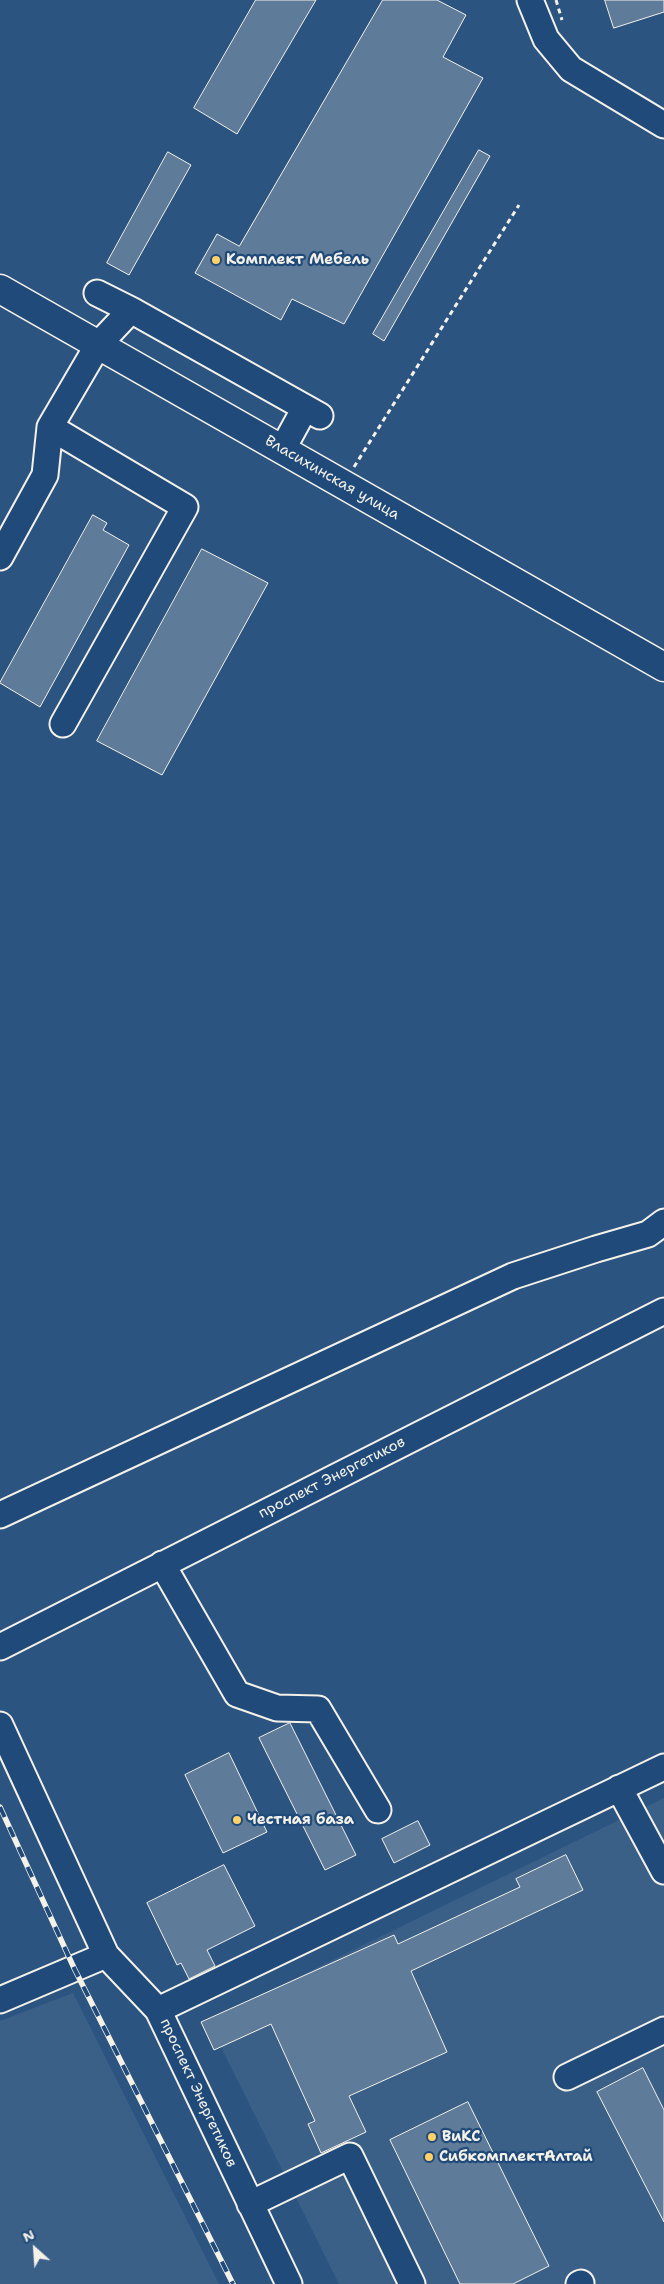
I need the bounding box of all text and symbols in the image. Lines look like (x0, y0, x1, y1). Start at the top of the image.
place label: Комплект Мебель (226, 251, 369, 269)
marker: Комплект Мебель (210, 254, 222, 266)
street label: Власихинская улица (261, 432, 403, 524)
street label: проспект Энергетиков (256, 1433, 408, 1523)
place label: Честная база (247, 1811, 354, 1829)
marker: Честная база (231, 1814, 243, 1826)
street label: проспект Энергетиков (156, 2016, 240, 2170)
place label: ВиКС (442, 2128, 480, 2146)
marker: ВиКС (426, 2131, 438, 2143)
place label: СибкомплектАлтай (439, 2148, 593, 2166)
marker: СибкомплектАлтай (423, 2151, 435, 2163)
north arrow (10, 2224, 60, 2274)
text: N (19, 2225, 37, 2246)

